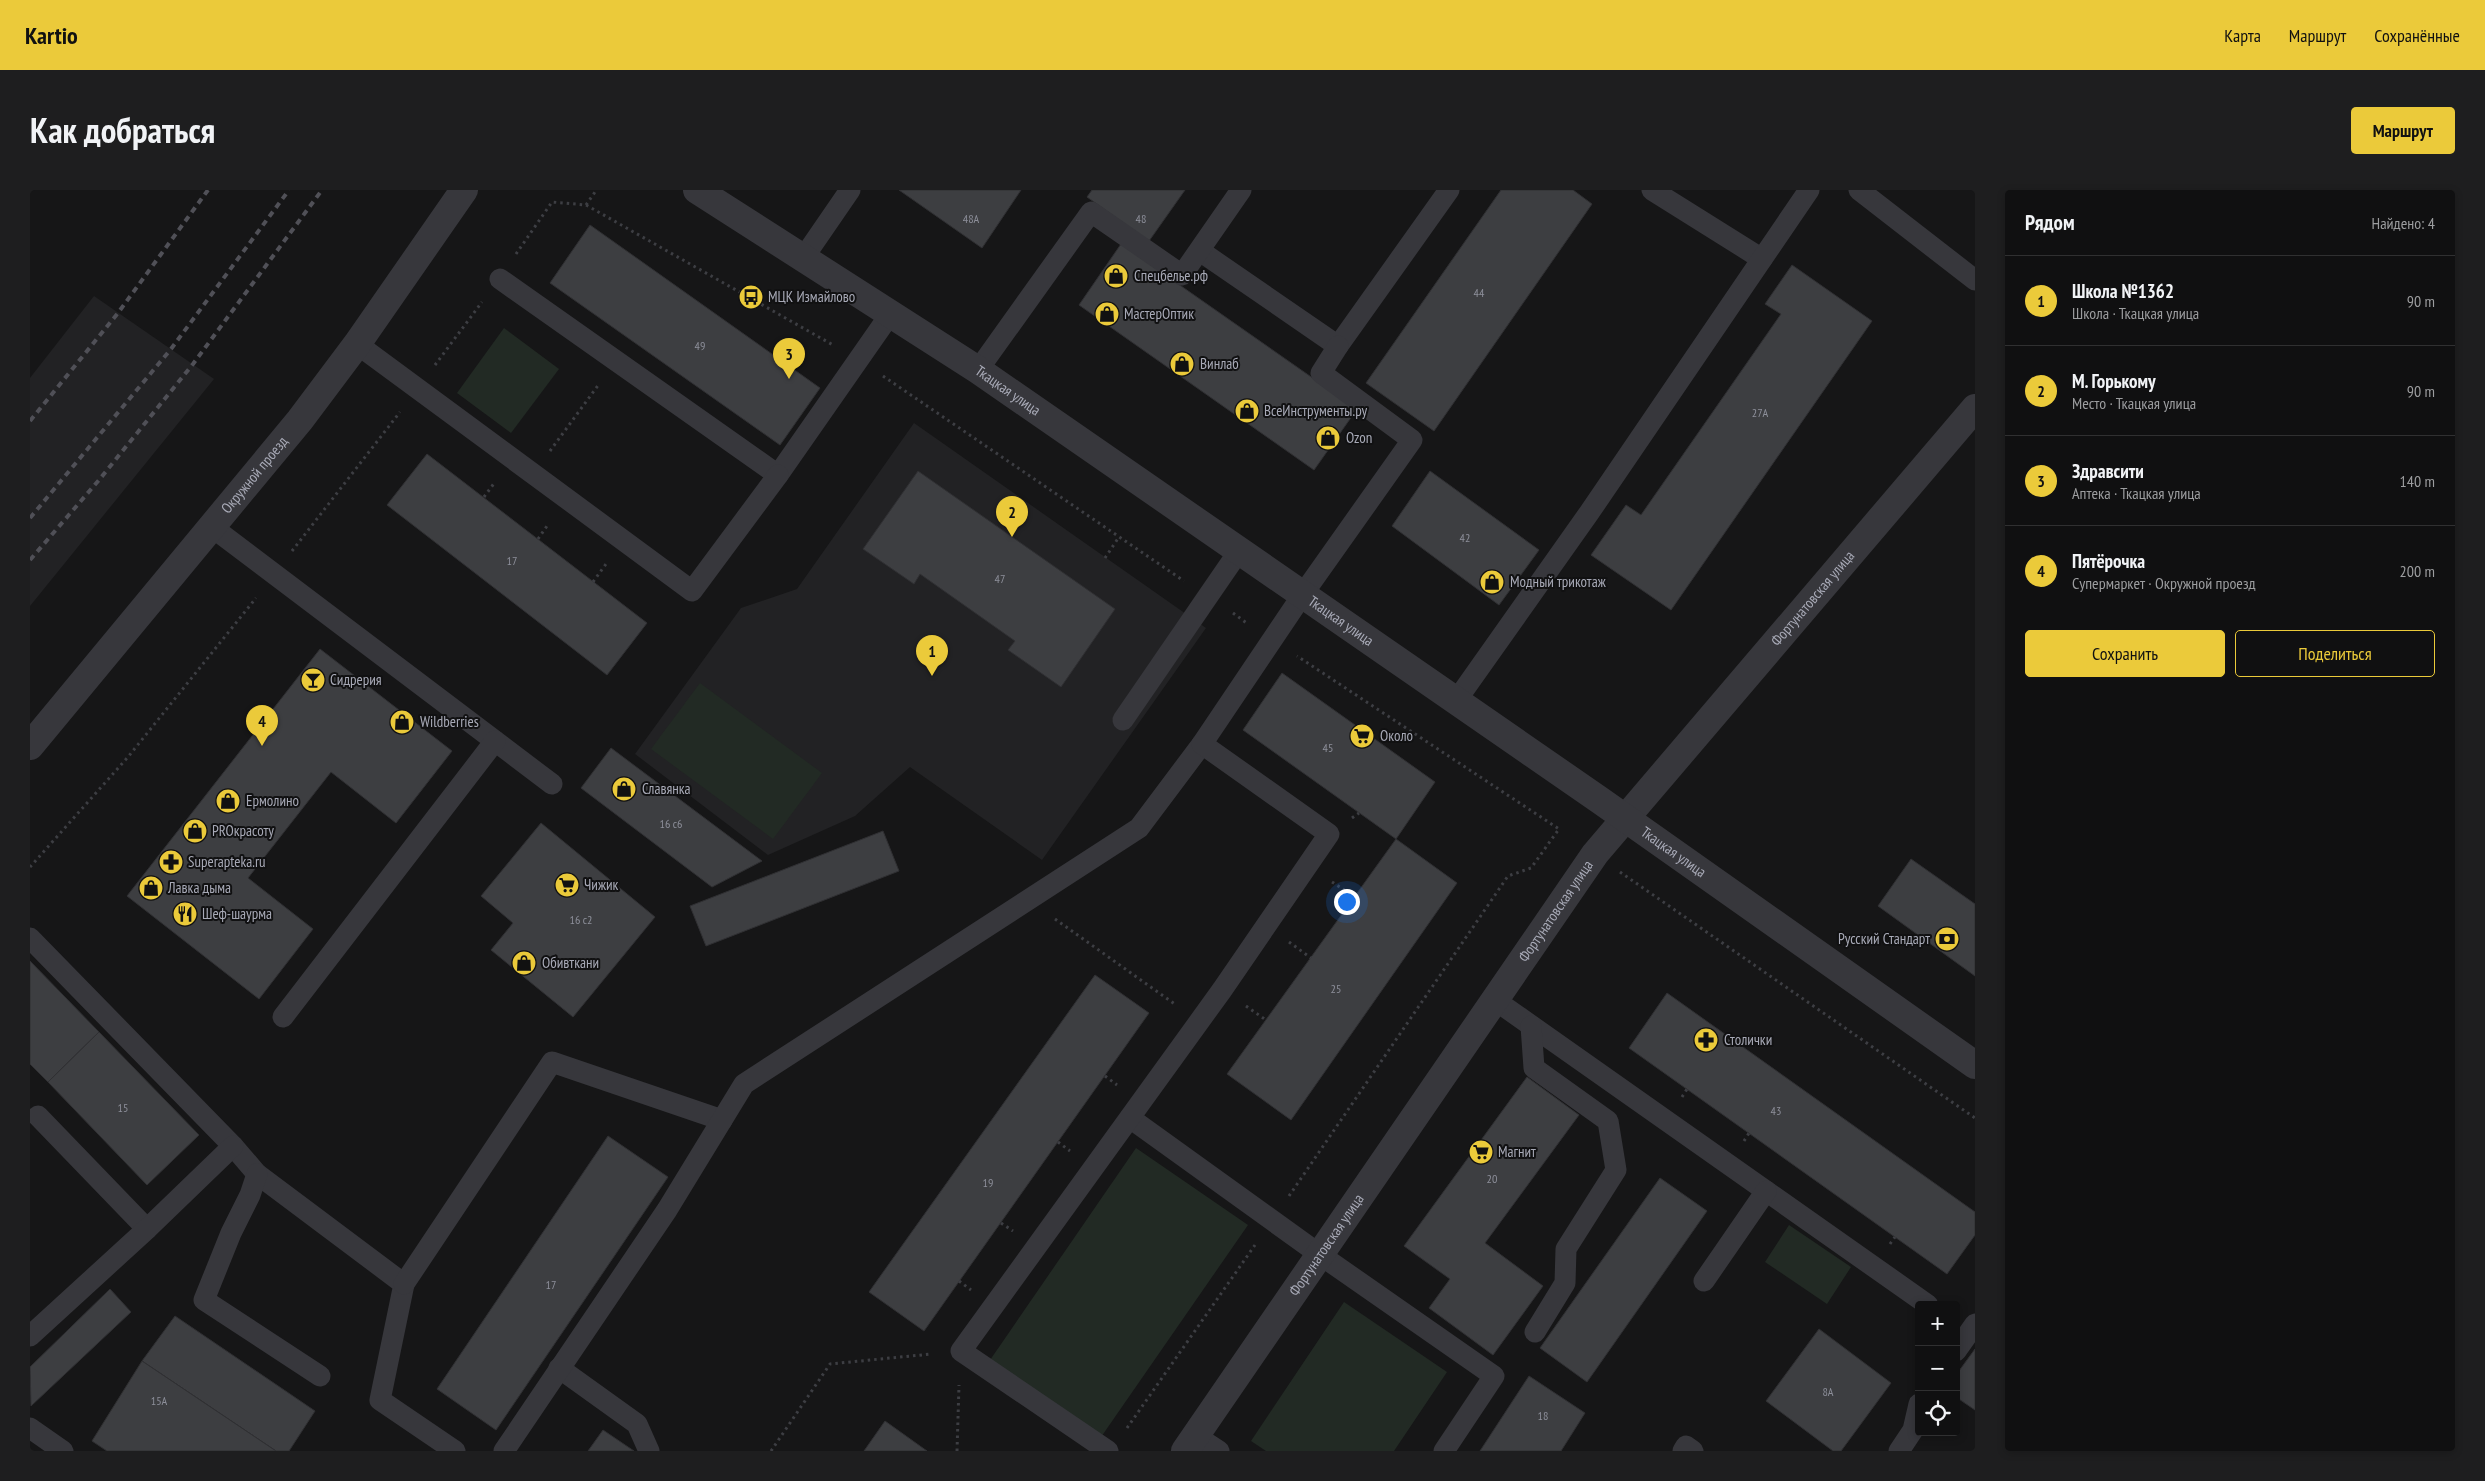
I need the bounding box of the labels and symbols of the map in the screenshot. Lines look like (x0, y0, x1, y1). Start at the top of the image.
house number: 48А (963, 211, 980, 226)
house number: 48 (1136, 211, 1146, 226)
shop icon: Спецбелье.рф (1103, 263, 1129, 289)
place label: Спецбелье.рф (1134, 266, 1208, 285)
bus stop icon: МЦК Измайлово (738, 284, 764, 310)
house number: 44 (1474, 285, 1485, 300)
place label: МЦК Измайлово (768, 287, 855, 306)
shop icon: МастерОптик (1094, 301, 1120, 327)
place label: МастерОптик (1124, 304, 1194, 323)
house number: 49 (695, 338, 705, 353)
pin: 3 (773, 338, 805, 379)
shop icon: Винлаб (1169, 351, 1195, 377)
place label: Винлаб (1200, 354, 1239, 373)
street label: Ткацкая улица (972, 361, 1045, 419)
shop icon: ВсеИнструменты.ру (1234, 398, 1260, 424)
place label: ВсеИнструменты.ру (1264, 401, 1368, 420)
house number: 27А (1752, 405, 1769, 420)
shop icon: Ozon (1315, 425, 1341, 451)
place label: Ozon (1346, 428, 1372, 447)
street label: Окружной проезд (217, 432, 292, 517)
pin: 2 (996, 496, 1028, 537)
house number: 42 (1460, 530, 1470, 545)
street label: Фортунатовская улица (1766, 546, 1858, 650)
house number: 17 (507, 553, 517, 568)
shop icon: Модный трикотаж (1479, 569, 1505, 595)
house number: 47 (995, 571, 1005, 586)
place label: Модный трикотаж (1510, 572, 1607, 591)
street label: Ткацкая улица (1305, 591, 1378, 650)
pin: 1 (916, 635, 948, 676)
bar icon: Сидрерия (300, 667, 326, 693)
place label: Сидрерия (330, 670, 382, 689)
pin: 4 (246, 705, 278, 746)
shop icon: Wildberries (389, 709, 415, 735)
place label: Wildberries (420, 712, 479, 731)
supermarket icon: Около (1349, 723, 1375, 749)
place label: Около (1380, 726, 1413, 745)
house number: 45 (1323, 740, 1333, 755)
shop icon: Славянка (611, 776, 637, 802)
place label: Славянка (642, 779, 691, 798)
shop icon: Ермолино (215, 788, 241, 814)
place label: Ермолино (246, 791, 299, 810)
house number: 16 с6 (659, 816, 683, 831)
shop icon: PROкрасоту (182, 818, 208, 844)
place label: PROкрасоту (212, 821, 274, 840)
street label: Ткацкая улица (1638, 822, 1710, 881)
pharmacy icon: Superapteka.ru (158, 849, 184, 875)
place label: Superapteka.ru (188, 852, 266, 871)
street label: Фортунатовская улица (1514, 856, 1597, 965)
supermarket icon: Чижик (554, 872, 580, 898)
shop icon: Лавка дыма (138, 875, 164, 901)
place label: Чижик (584, 875, 619, 894)
place label: Лавка дыма (167, 878, 231, 897)
your location (1334, 889, 1360, 915)
restaurant icon: Шеф-шаурма (172, 901, 198, 927)
place label: Шеф-шаурма (202, 904, 272, 923)
house number: 16 с2 (569, 912, 593, 927)
bank icon: Русский Стандарт (1934, 926, 1960, 952)
place label: Русский Стандарт (1838, 929, 1930, 948)
shop icon: Обивткани (511, 950, 537, 976)
place label: Обивткани (542, 953, 599, 972)
house number: 25 (1331, 981, 1341, 996)
pharmacy icon: Столички (1693, 1027, 1719, 1053)
place label: Столички (1724, 1030, 1772, 1049)
house number: 15 (118, 1100, 128, 1115)
house number: 43 (1771, 1103, 1781, 1118)
supermarket icon: Магнит (1468, 1139, 1494, 1165)
place label: Магнит (1498, 1142, 1536, 1161)
house number: 20 (1487, 1171, 1497, 1186)
house number: 19 (983, 1175, 993, 1190)
street label: Фортунатовская улица (1284, 1190, 1368, 1299)
house number: 17 (546, 1277, 556, 1292)
house number: 8А (1822, 1384, 1834, 1399)
house number: 15А (151, 1393, 168, 1408)
house number: 18 (1538, 1408, 1548, 1423)

